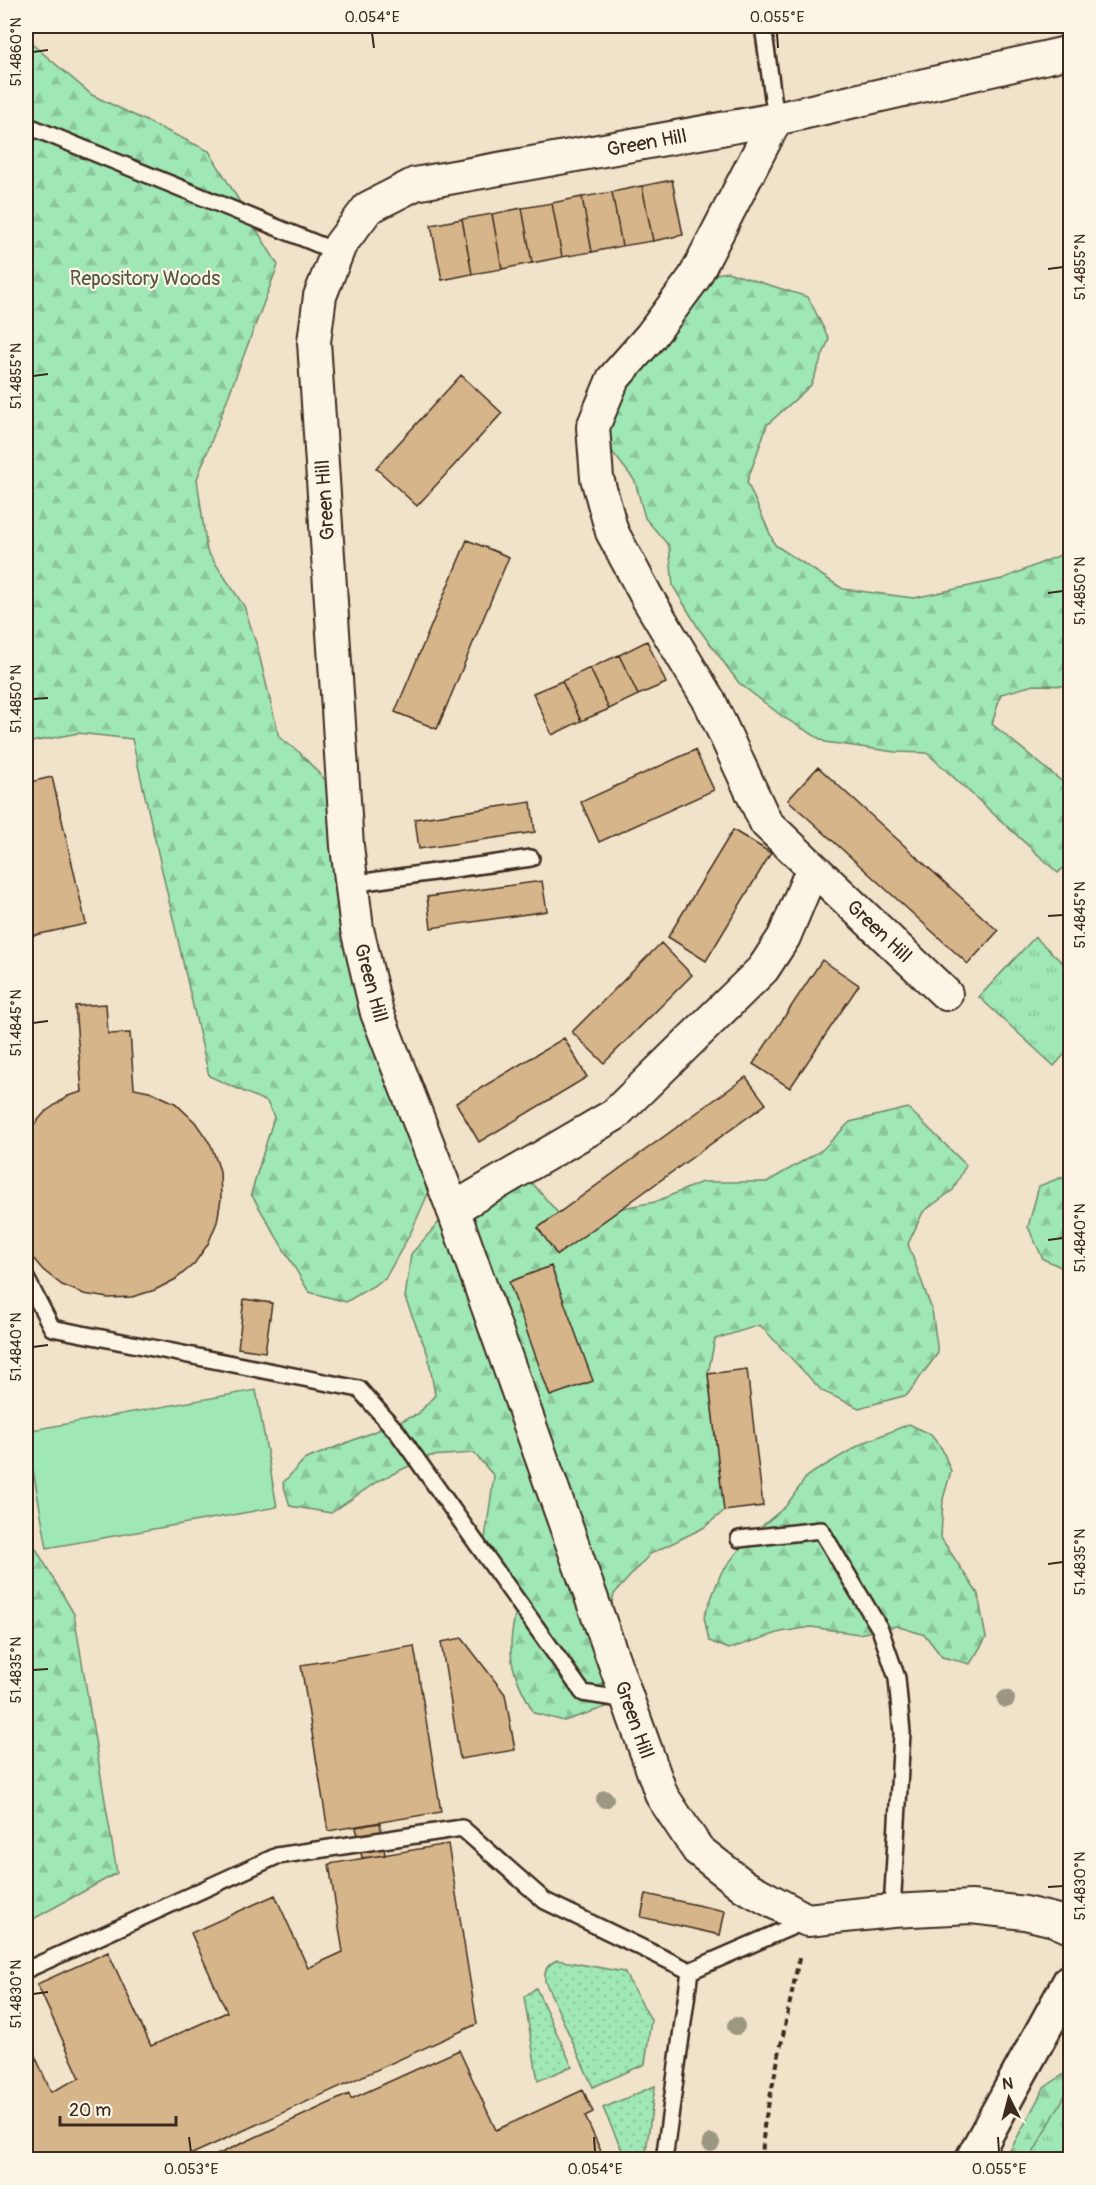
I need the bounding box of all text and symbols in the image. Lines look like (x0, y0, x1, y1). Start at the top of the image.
text: 0.054°E (345, 8, 400, 27)
text: 0.055°E (750, 8, 804, 27)
text: 51.4860°N (7, 17, 26, 87)
street label: Green Hill (605, 123, 689, 162)
text: 51.4855°N (1071, 234, 1090, 300)
park label: Repository Woods (70, 266, 220, 291)
text: 51.4855°N (7, 343, 26, 409)
street label: Green Hill (310, 459, 340, 541)
text: 51.4850°N (1071, 557, 1090, 625)
text: 51.4850°N (7, 665, 26, 733)
text: 51.4845°N (1071, 881, 1090, 949)
street label: Green Hill (842, 894, 918, 968)
street label: Green Hill (348, 941, 394, 1025)
text: 51.4845°N (7, 989, 26, 1057)
text: 51.4840°N (1071, 1203, 1090, 1273)
text: 51.4840°N (7, 1312, 26, 1382)
text: 51.4835°N (1071, 1529, 1090, 1595)
text: 51.4835°N (7, 1637, 26, 1703)
street label: Green Hill (609, 1677, 660, 1762)
text: 51.4830°N (1071, 1852, 1090, 1920)
text: 51.4830°N (7, 1960, 26, 2028)
north arrow (979, 2068, 1039, 2128)
text: N (1001, 2074, 1014, 2095)
scale bar (60, 2089, 176, 2127)
text: 20 m (69, 2099, 111, 2122)
text: 0.053°E (164, 2160, 219, 2179)
text: 0.054°E (568, 2160, 623, 2179)
text: 0.055°E (972, 2160, 1026, 2179)

